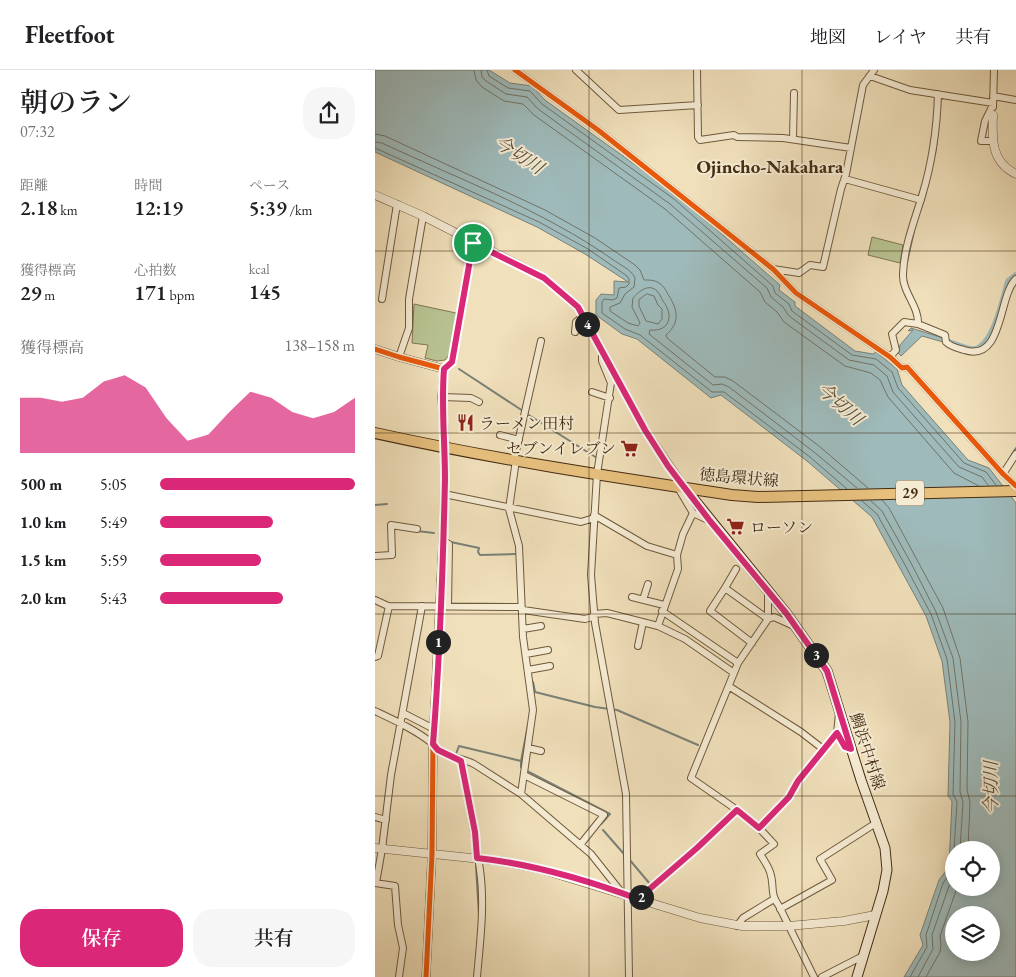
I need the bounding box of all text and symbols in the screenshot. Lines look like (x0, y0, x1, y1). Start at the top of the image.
text: Fleetfoot (25, 19, 115, 50)
text: 地図 (810, 25, 846, 48)
text: レイヤ (874, 25, 927, 48)
text: 共有 (955, 25, 991, 48)
text: 朝のラン (20, 84, 132, 120)
button: share (303, 87, 355, 139)
text: 07:32 (20, 121, 55, 142)
water label: 今切川 (490, 130, 550, 180)
district label: Ojincho-Nakahara (697, 154, 844, 179)
text: 距離 (20, 176, 48, 194)
text: 時間 (134, 176, 162, 194)
text: ペース (249, 176, 290, 194)
text: 2.18 (20, 194, 57, 221)
text: 12:19 (134, 194, 183, 221)
text: 5:39 (249, 194, 287, 221)
text: km (57, 201, 78, 219)
text: /km (287, 201, 313, 219)
pin (452, 222, 494, 264)
icon: arrive (459, 229, 487, 257)
text: kcal (249, 260, 270, 278)
text: 獲得標高 (20, 261, 76, 279)
text: 心拍数 (134, 261, 176, 279)
text: 145 (249, 278, 281, 305)
text: 29 (20, 279, 42, 306)
text: 171 (134, 279, 167, 306)
text: m (42, 286, 55, 304)
text: bpm (167, 286, 195, 304)
pin: 4 (575, 312, 599, 336)
text: 4 (584, 315, 591, 333)
text: 138–158 m (284, 335, 355, 356)
text: 獲得標高 (20, 337, 84, 358)
water label: 今切川 (812, 377, 870, 431)
restaurant icon: ラーメン田村 (455, 413, 475, 433)
place label: ラーメン田村 (479, 413, 574, 434)
place label: セブンイレブン (506, 438, 616, 459)
supermarket icon: セブンイレブン (620, 438, 640, 458)
street label: 徳島環状線 (698, 464, 780, 491)
text: 500 m (20, 474, 62, 495)
text: 5:05 (100, 474, 127, 495)
road number: 29 (896, 480, 924, 506)
text: 1.0 km (20, 512, 66, 533)
text: 5:49 (100, 512, 127, 533)
supermarket icon: ローソン (726, 517, 746, 537)
place label: ローソン (750, 517, 813, 538)
text: 1.5 km (20, 550, 66, 571)
text: 5:59 (100, 550, 127, 571)
text: 2.0 km (20, 588, 66, 609)
text: 5:43 (100, 588, 127, 609)
pin: 1 (425, 630, 451, 654)
text: 1 (435, 633, 442, 651)
pin: 3 (803, 642, 829, 668)
text: 3 (813, 646, 820, 664)
street label: 鯛浜中村線 (845, 710, 890, 792)
water label: 今切川 (979, 759, 1002, 815)
map controls (945, 841, 1000, 961)
button: locate (945, 841, 1000, 896)
pin: 2 (629, 884, 653, 910)
text: 2 (638, 888, 645, 906)
button: layers (945, 906, 1000, 961)
button: 保存 (20, 909, 183, 967)
button: 共有 (193, 909, 355, 967)

